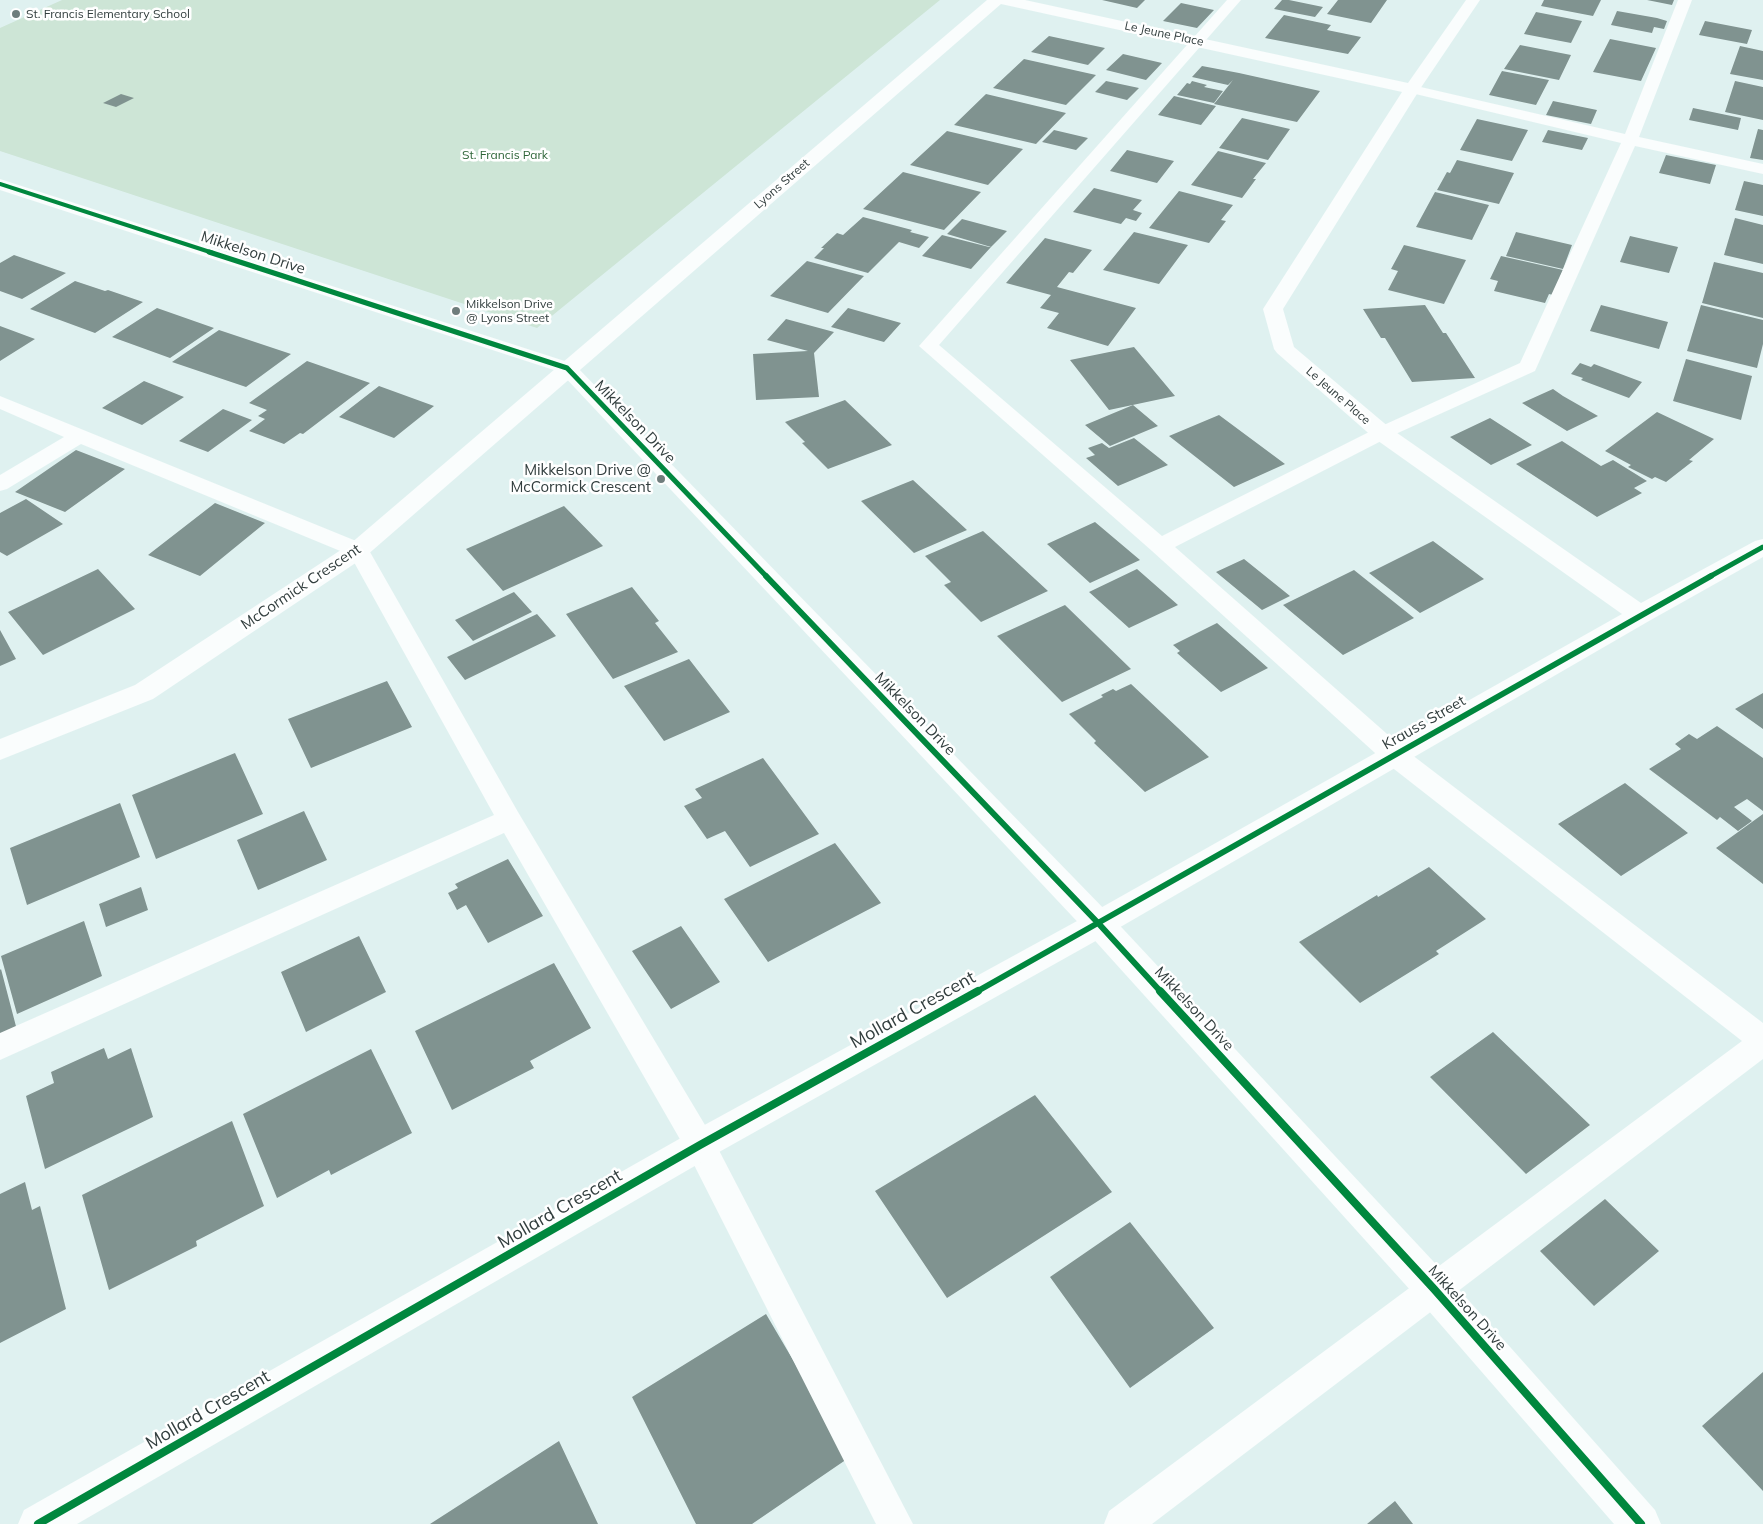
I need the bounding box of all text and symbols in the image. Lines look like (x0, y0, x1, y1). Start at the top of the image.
place label: St. Francis Elementary School (26, 7, 190, 21)
marker: St. Francis Elementary School (10, 8, 22, 20)
street label: Le Jeune Place (1123, 19, 1205, 49)
park label: St. Francis Park (462, 148, 548, 162)
street label: Lyons Street (751, 156, 813, 212)
street label: Mikkelson Drive (199, 228, 307, 278)
place label: Mikkelson Drive @ Lyons Street (466, 297, 553, 325)
marker: Mikkelson Drive @ Lyons Street (450, 305, 462, 317)
street label: Le Jeune Place (1303, 364, 1373, 428)
street label: Mikkelson Drive (591, 377, 679, 467)
place label: Mikkelson Drive @ McCormick Crescent (510, 461, 651, 496)
marker: Mikkelson Drive @ McCormick Crescent (655, 473, 667, 485)
street label: McCormick Crescent (238, 540, 364, 634)
street label: Mikkelson Drive (871, 669, 959, 759)
street label: Krauss Street (1379, 692, 1469, 754)
street label: Mikkelson Drive (1150, 963, 1238, 1055)
street label: Mollard Crescent (847, 967, 979, 1053)
street label: Mollard Crescent (494, 1165, 626, 1253)
street label: Mikkelson Drive (1424, 1262, 1510, 1354)
street label: Mollard Crescent (142, 1366, 274, 1454)

